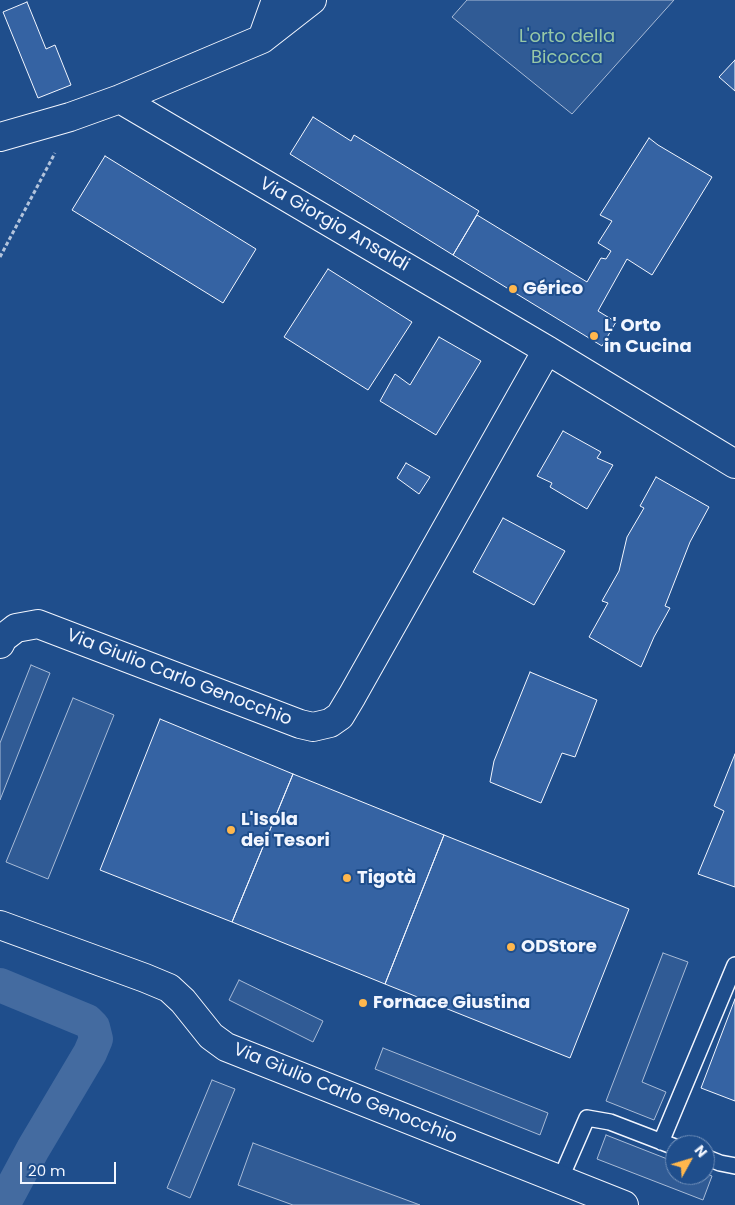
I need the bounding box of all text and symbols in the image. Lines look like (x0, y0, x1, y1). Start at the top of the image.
park label: L'orto della Bicocca (519, 26, 615, 68)
street label: Via Giorgio Ansaldi (255, 173, 413, 277)
place label: Gérico (523, 278, 583, 300)
marker: Gérico (507, 283, 519, 295)
place label: L' Orto in Cucina (604, 315, 692, 358)
marker: L' Orto in Cucina (588, 330, 600, 342)
street label: Via Giulio Carlo Genocchio (63, 625, 295, 731)
place label: L'Isola dei Tesori (241, 809, 330, 852)
marker: L'Isola dei Tesori (225, 824, 237, 836)
place label: Tigotà (357, 867, 416, 889)
marker: Tigotà (341, 872, 353, 884)
place label: ODStore (521, 936, 597, 958)
marker: ODStore (505, 941, 517, 953)
place label: Fornace Giustina (373, 992, 530, 1014)
marker: Fornace Giustina (357, 997, 369, 1009)
street label: Via Giulio Carlo Genocchio (230, 1039, 460, 1149)
north arrow (665, 1135, 715, 1185)
text: N (690, 1141, 712, 1162)
scale bar (22, 1152, 119, 1184)
text: 20 m (28, 1160, 66, 1181)

